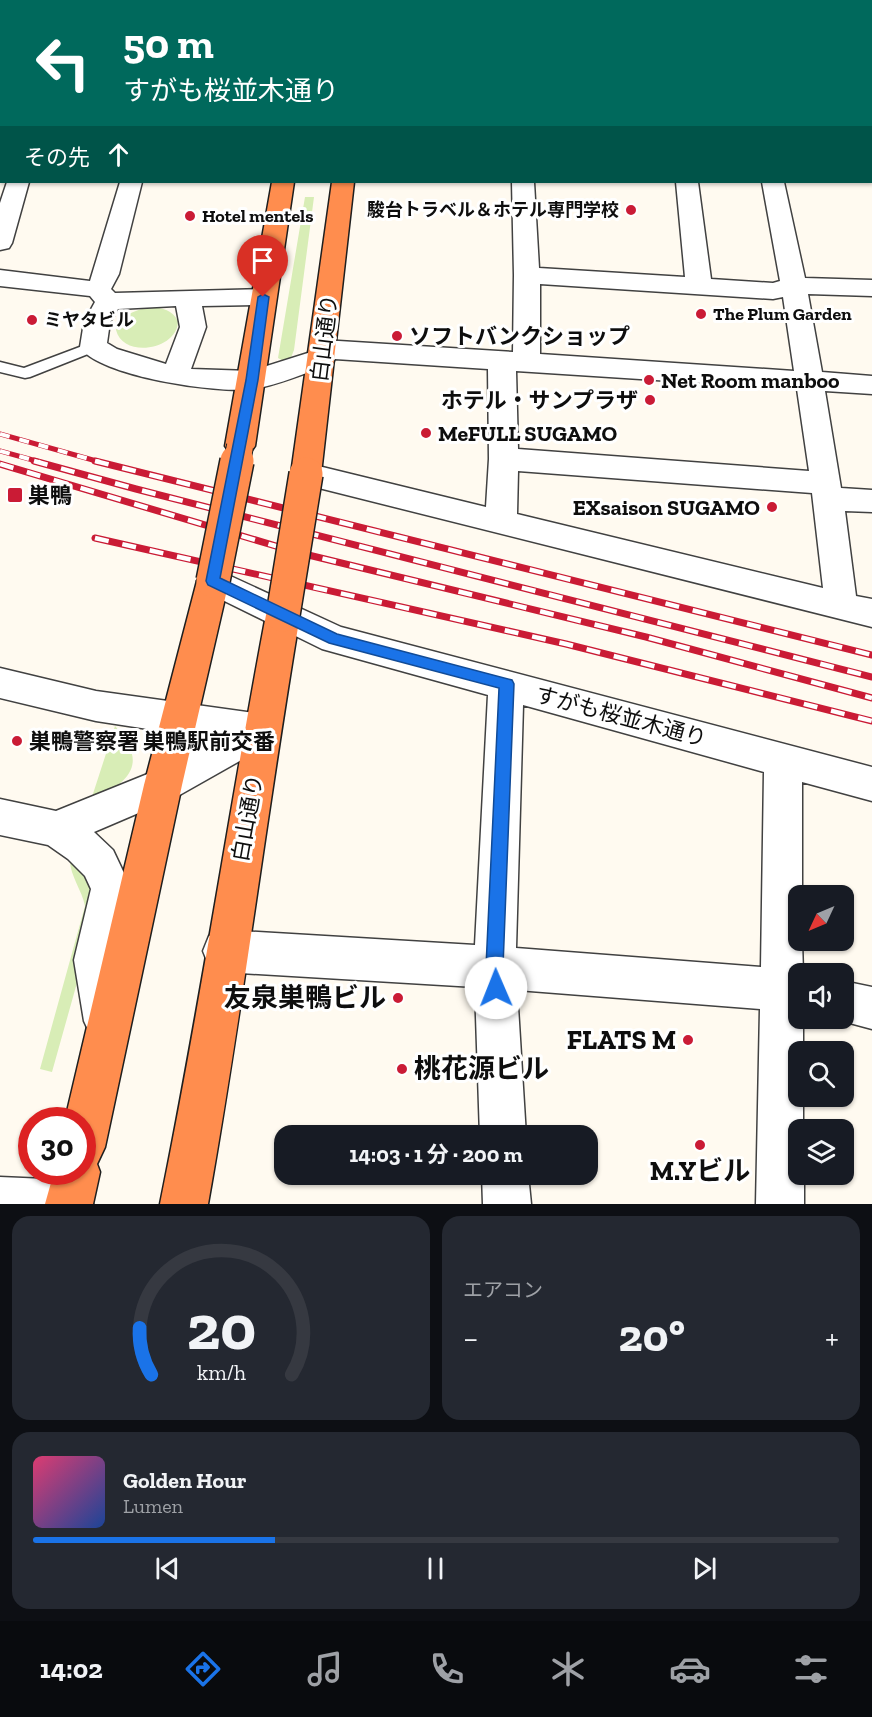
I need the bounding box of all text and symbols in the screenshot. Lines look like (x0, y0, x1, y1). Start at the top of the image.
text: 50 m (123, 18, 214, 69)
icon: left (24, 24, 102, 102)
text: すがも桜並木通り (123, 75, 339, 107)
icon: ahead (102, 138, 135, 171)
text: その先 (24, 144, 90, 171)
place label: 駿台トラベル＆ホテル専門学校 (367, 199, 619, 221)
marker: 駿台トラベル＆ホテル専門学校 (624, 203, 638, 217)
place label: Hotel mentels (202, 205, 314, 227)
marker: Hotel mentels (183, 209, 197, 223)
pin (237, 235, 288, 297)
icon: arrive (246, 244, 279, 277)
street label: 白山通り (306, 293, 343, 383)
place label: The Plum Garden (713, 303, 852, 325)
marker: The Plum Garden (694, 307, 708, 321)
place label: ミヤタビル (44, 309, 134, 331)
marker: ミヤタビル (25, 313, 39, 327)
place label: ソフトバンクショップ (409, 323, 630, 350)
marker: ソフトバンクショップ (390, 329, 404, 343)
place label: Net Room manboo (661, 367, 840, 394)
marker: Net Room manboo (642, 373, 656, 387)
place label: ホテル・サンプラザ (441, 387, 638, 414)
marker: ホテル・サンプラザ (643, 393, 657, 407)
place label: MeFULL SUGAMO (438, 420, 618, 447)
marker: MeFULL SUGAMO (419, 426, 433, 440)
place label: 巣鴨 (28, 482, 72, 509)
marker: 巣鴨 (6, 486, 24, 504)
place label: EXsaison SUGAMO (573, 494, 760, 521)
marker: EXsaison SUGAMO (765, 500, 779, 514)
street label: すがも桜並木通り (532, 681, 709, 752)
place label: 巣鴨警察署 巣鴨駅前交番 (29, 728, 275, 755)
marker: 巣鴨警察署 巣鴨駅前交番 (10, 734, 24, 748)
street label: 白山通り (227, 772, 268, 864)
north arrow (788, 885, 854, 951)
map controls (788, 885, 854, 1185)
position arrow (464, 956, 528, 1020)
button: sound (788, 963, 854, 1029)
place label: 友泉巣鴨ビル (224, 982, 386, 1014)
marker: 友泉巣鴨ビル (391, 991, 405, 1005)
place label: FLATS M (567, 1024, 676, 1056)
marker: FLATS M (681, 1033, 695, 1047)
button: search (788, 1041, 854, 1107)
place label: 桃花源ビル (414, 1053, 549, 1085)
marker: 桃花源ビル (395, 1062, 409, 1076)
speed limit sign: 30 (18, 1107, 96, 1185)
button: layers (788, 1119, 854, 1185)
marker: M.Yビル (693, 1138, 707, 1152)
text: 14:03 · 1 分 · 200 m (349, 1141, 523, 1168)
place label: M.Yビル (650, 1155, 750, 1187)
text: エアコン (463, 1278, 543, 1302)
text: 20 (186, 1290, 256, 1365)
text: 20° (619, 1309, 685, 1363)
text: − (463, 1318, 478, 1357)
text: + (825, 1318, 839, 1357)
text: km/h (197, 1360, 245, 1385)
text: Golden Hour (123, 1467, 247, 1494)
text: Lumen (123, 1494, 183, 1518)
icon: previous (151, 1552, 184, 1585)
icon: pause (419, 1552, 452, 1585)
icon: next (688, 1552, 721, 1585)
icon: directions (182, 1648, 224, 1690)
icon: music (304, 1648, 346, 1690)
icon: phone (426, 1648, 468, 1690)
icon: climate (547, 1648, 589, 1690)
icon: car (669, 1648, 711, 1690)
icon: filters (790, 1648, 832, 1690)
text: 14:02 (40, 1653, 103, 1685)

